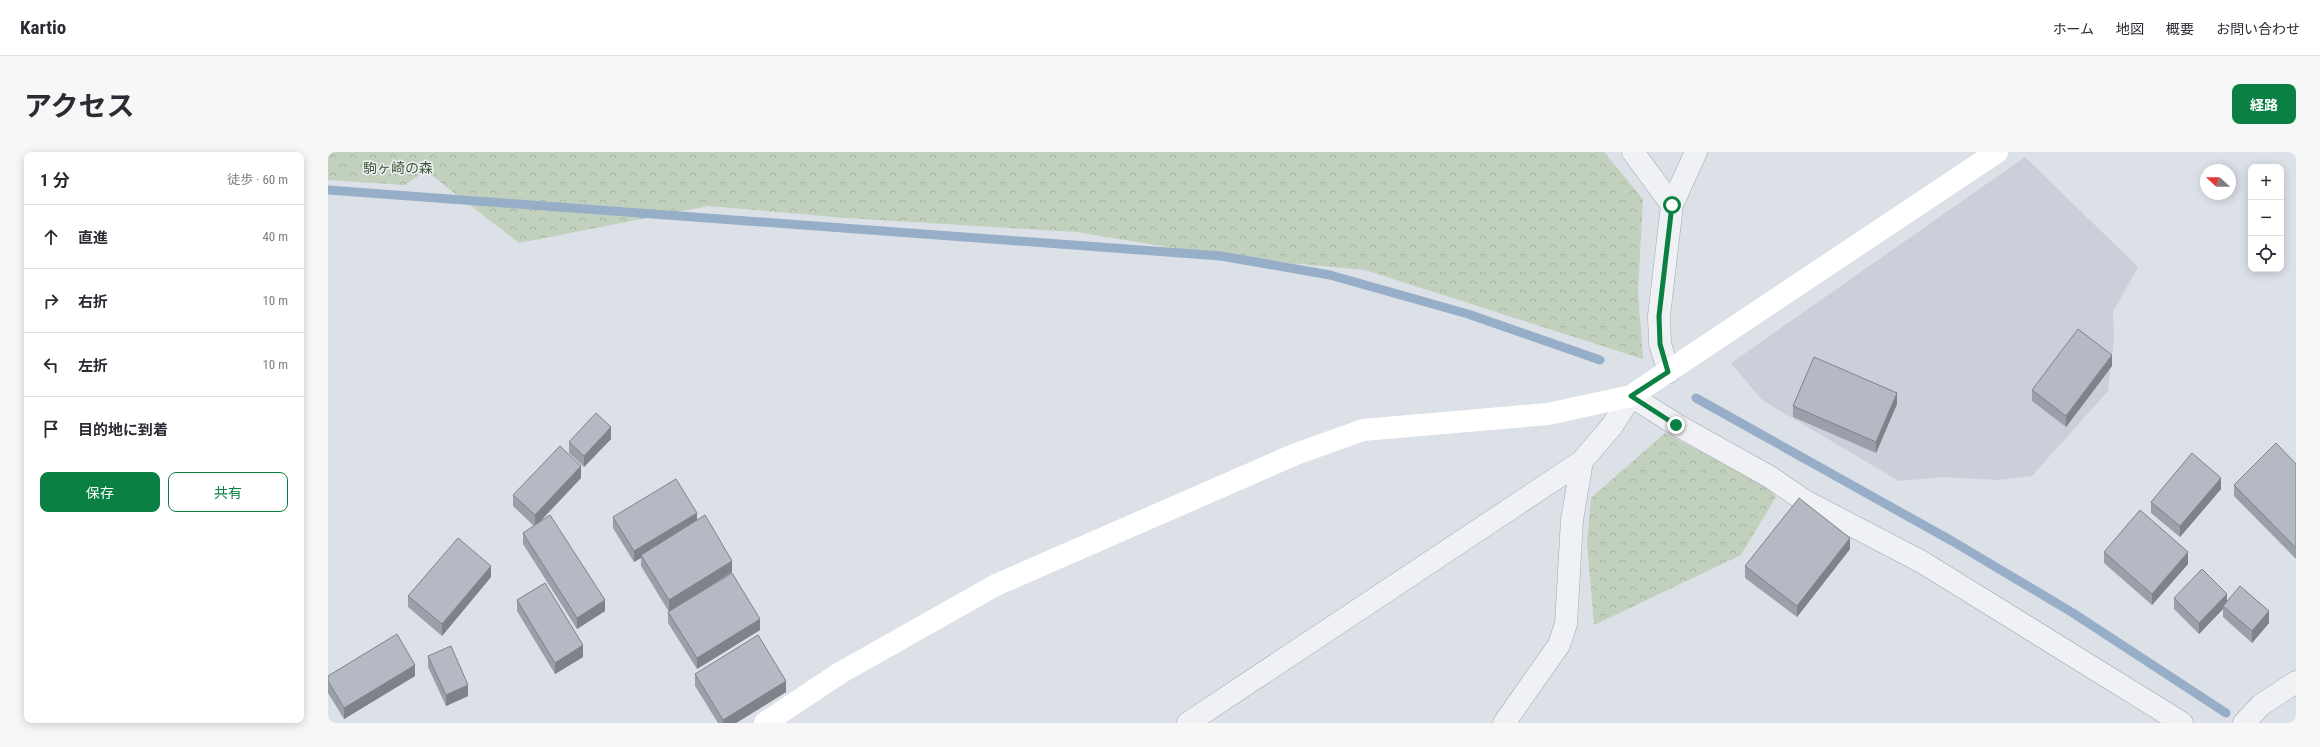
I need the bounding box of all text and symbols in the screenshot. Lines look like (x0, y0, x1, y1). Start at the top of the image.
text: Kartio (20, 16, 66, 39)
text: ホーム (2052, 21, 2094, 37)
text: 地図 (2116, 21, 2144, 37)
text: 概要 (2166, 21, 2194, 37)
text: お問い合わせ (2216, 21, 2300, 37)
button: 経路 (2232, 84, 2296, 124)
text: アクセス (24, 90, 135, 123)
park label: 駒ヶ崎の森 (363, 160, 433, 176)
north arrow (2200, 164, 2236, 200)
map controls (2248, 164, 2284, 272)
button: + (2248, 164, 2284, 200)
text: 1 分 (40, 170, 70, 190)
text: 徒歩 · 60 m (227, 172, 288, 187)
route start (1663, 196, 1681, 214)
button: − (2248, 200, 2284, 236)
icon: ahead (40, 226, 62, 248)
text: 直進 (78, 229, 108, 247)
text: 40 m (262, 229, 288, 244)
button: locate (2248, 236, 2284, 272)
icon: right (40, 290, 62, 312)
text: 右折 (78, 293, 108, 311)
text: 10 m (262, 293, 288, 308)
icon: left (40, 354, 62, 376)
text: 左折 (78, 357, 108, 375)
text: 10 m (262, 357, 288, 372)
route end (1667, 416, 1685, 434)
icon: arrive (40, 418, 62, 440)
text: 目的地に到着 (78, 421, 168, 439)
button: 保存 (40, 472, 160, 512)
button: 共有 (168, 472, 288, 512)

